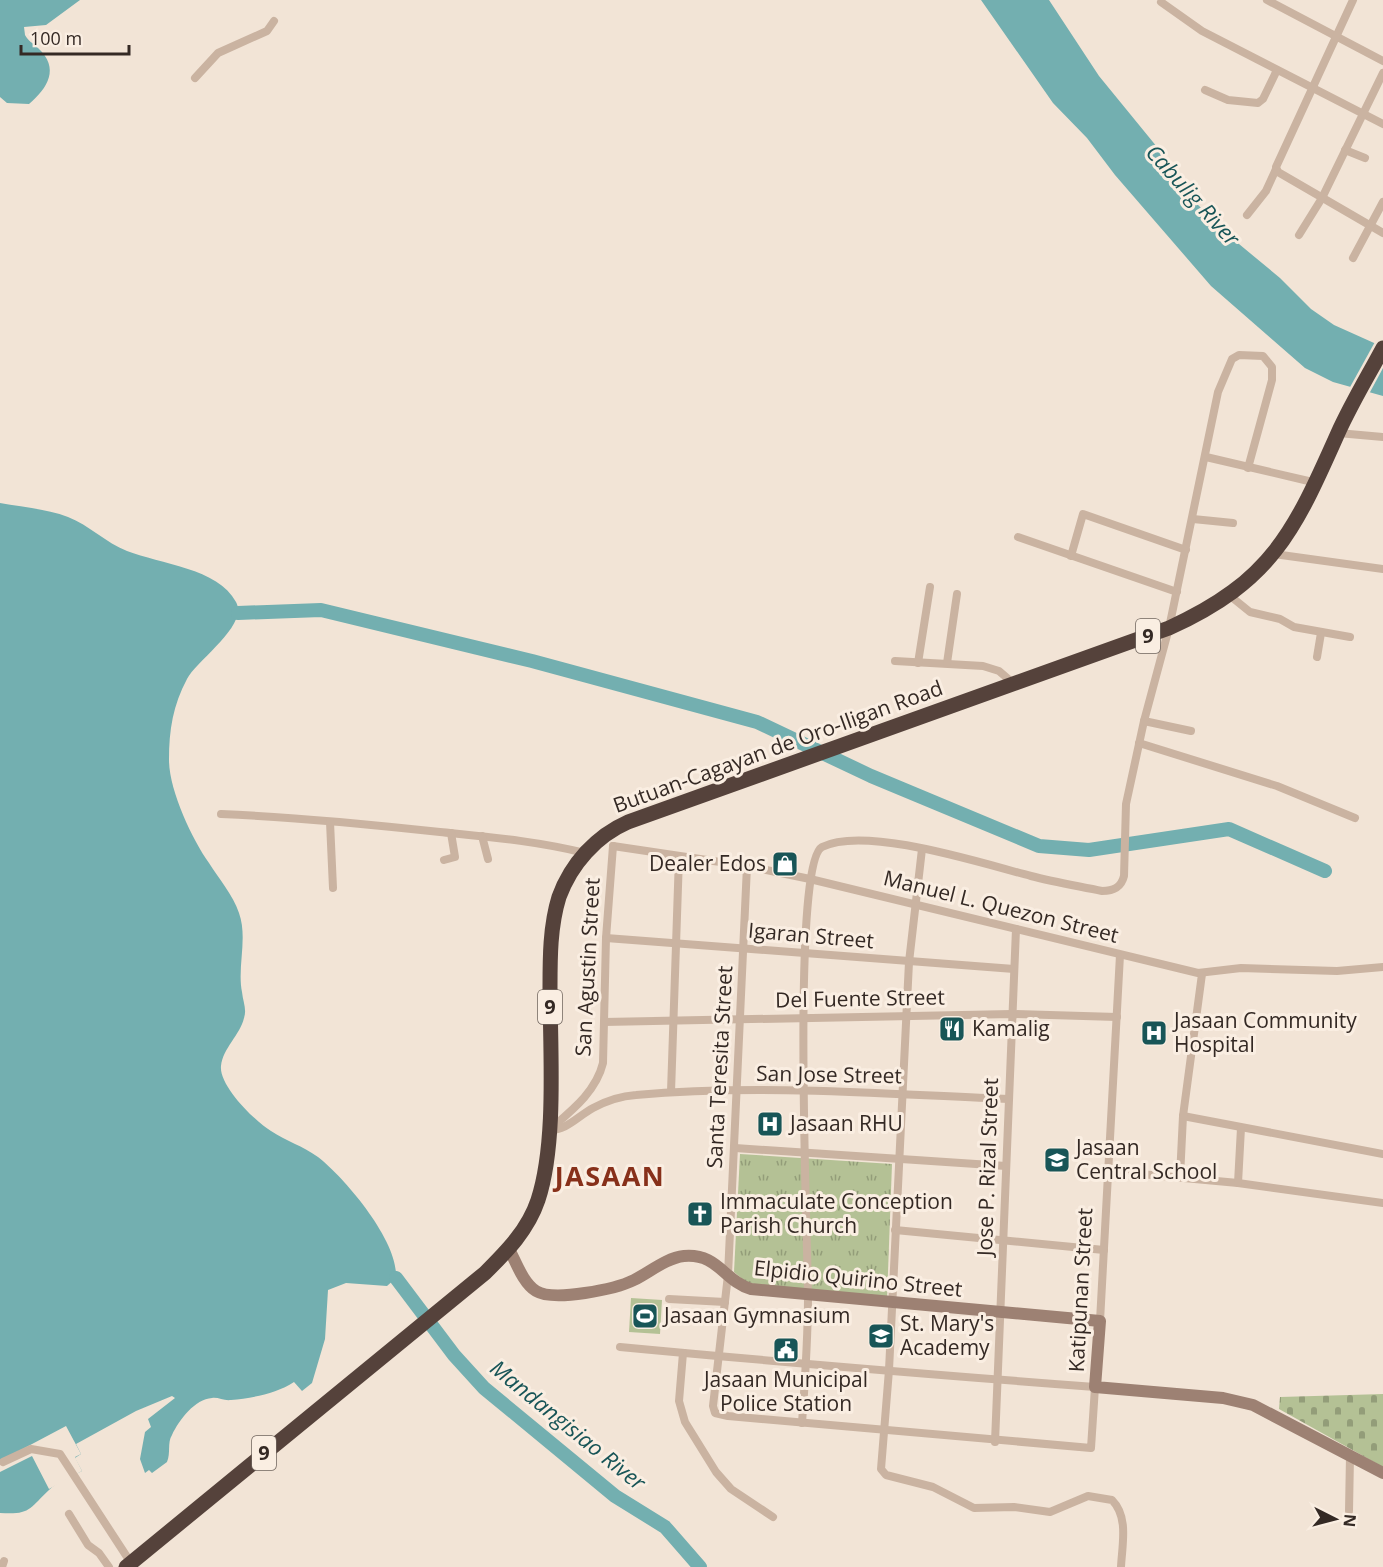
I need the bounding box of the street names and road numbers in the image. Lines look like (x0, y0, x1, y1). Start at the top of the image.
road number: 9 (1136, 619, 1160, 653)
street label: Butuan-Cagayan de Oro-Iligan Road (609, 673, 946, 819)
street label: Manuel L. Quezon Street (881, 863, 1122, 949)
street label: San Agustin Street (568, 877, 606, 1057)
street label: Igaran Street (747, 916, 875, 954)
street label: Santa Teresita Street (700, 965, 738, 1169)
street label: Del Fuente Street (775, 983, 945, 1013)
road number: 9 (538, 990, 562, 1024)
street label: San Jose Street (756, 1059, 902, 1089)
street label: Jose P. Rizal Street (970, 1077, 1004, 1259)
street label: Katipunan Street (1062, 1207, 1098, 1373)
street label: Elpidio Quirino Street (753, 1253, 964, 1303)
road number: 9 (252, 1436, 276, 1470)

